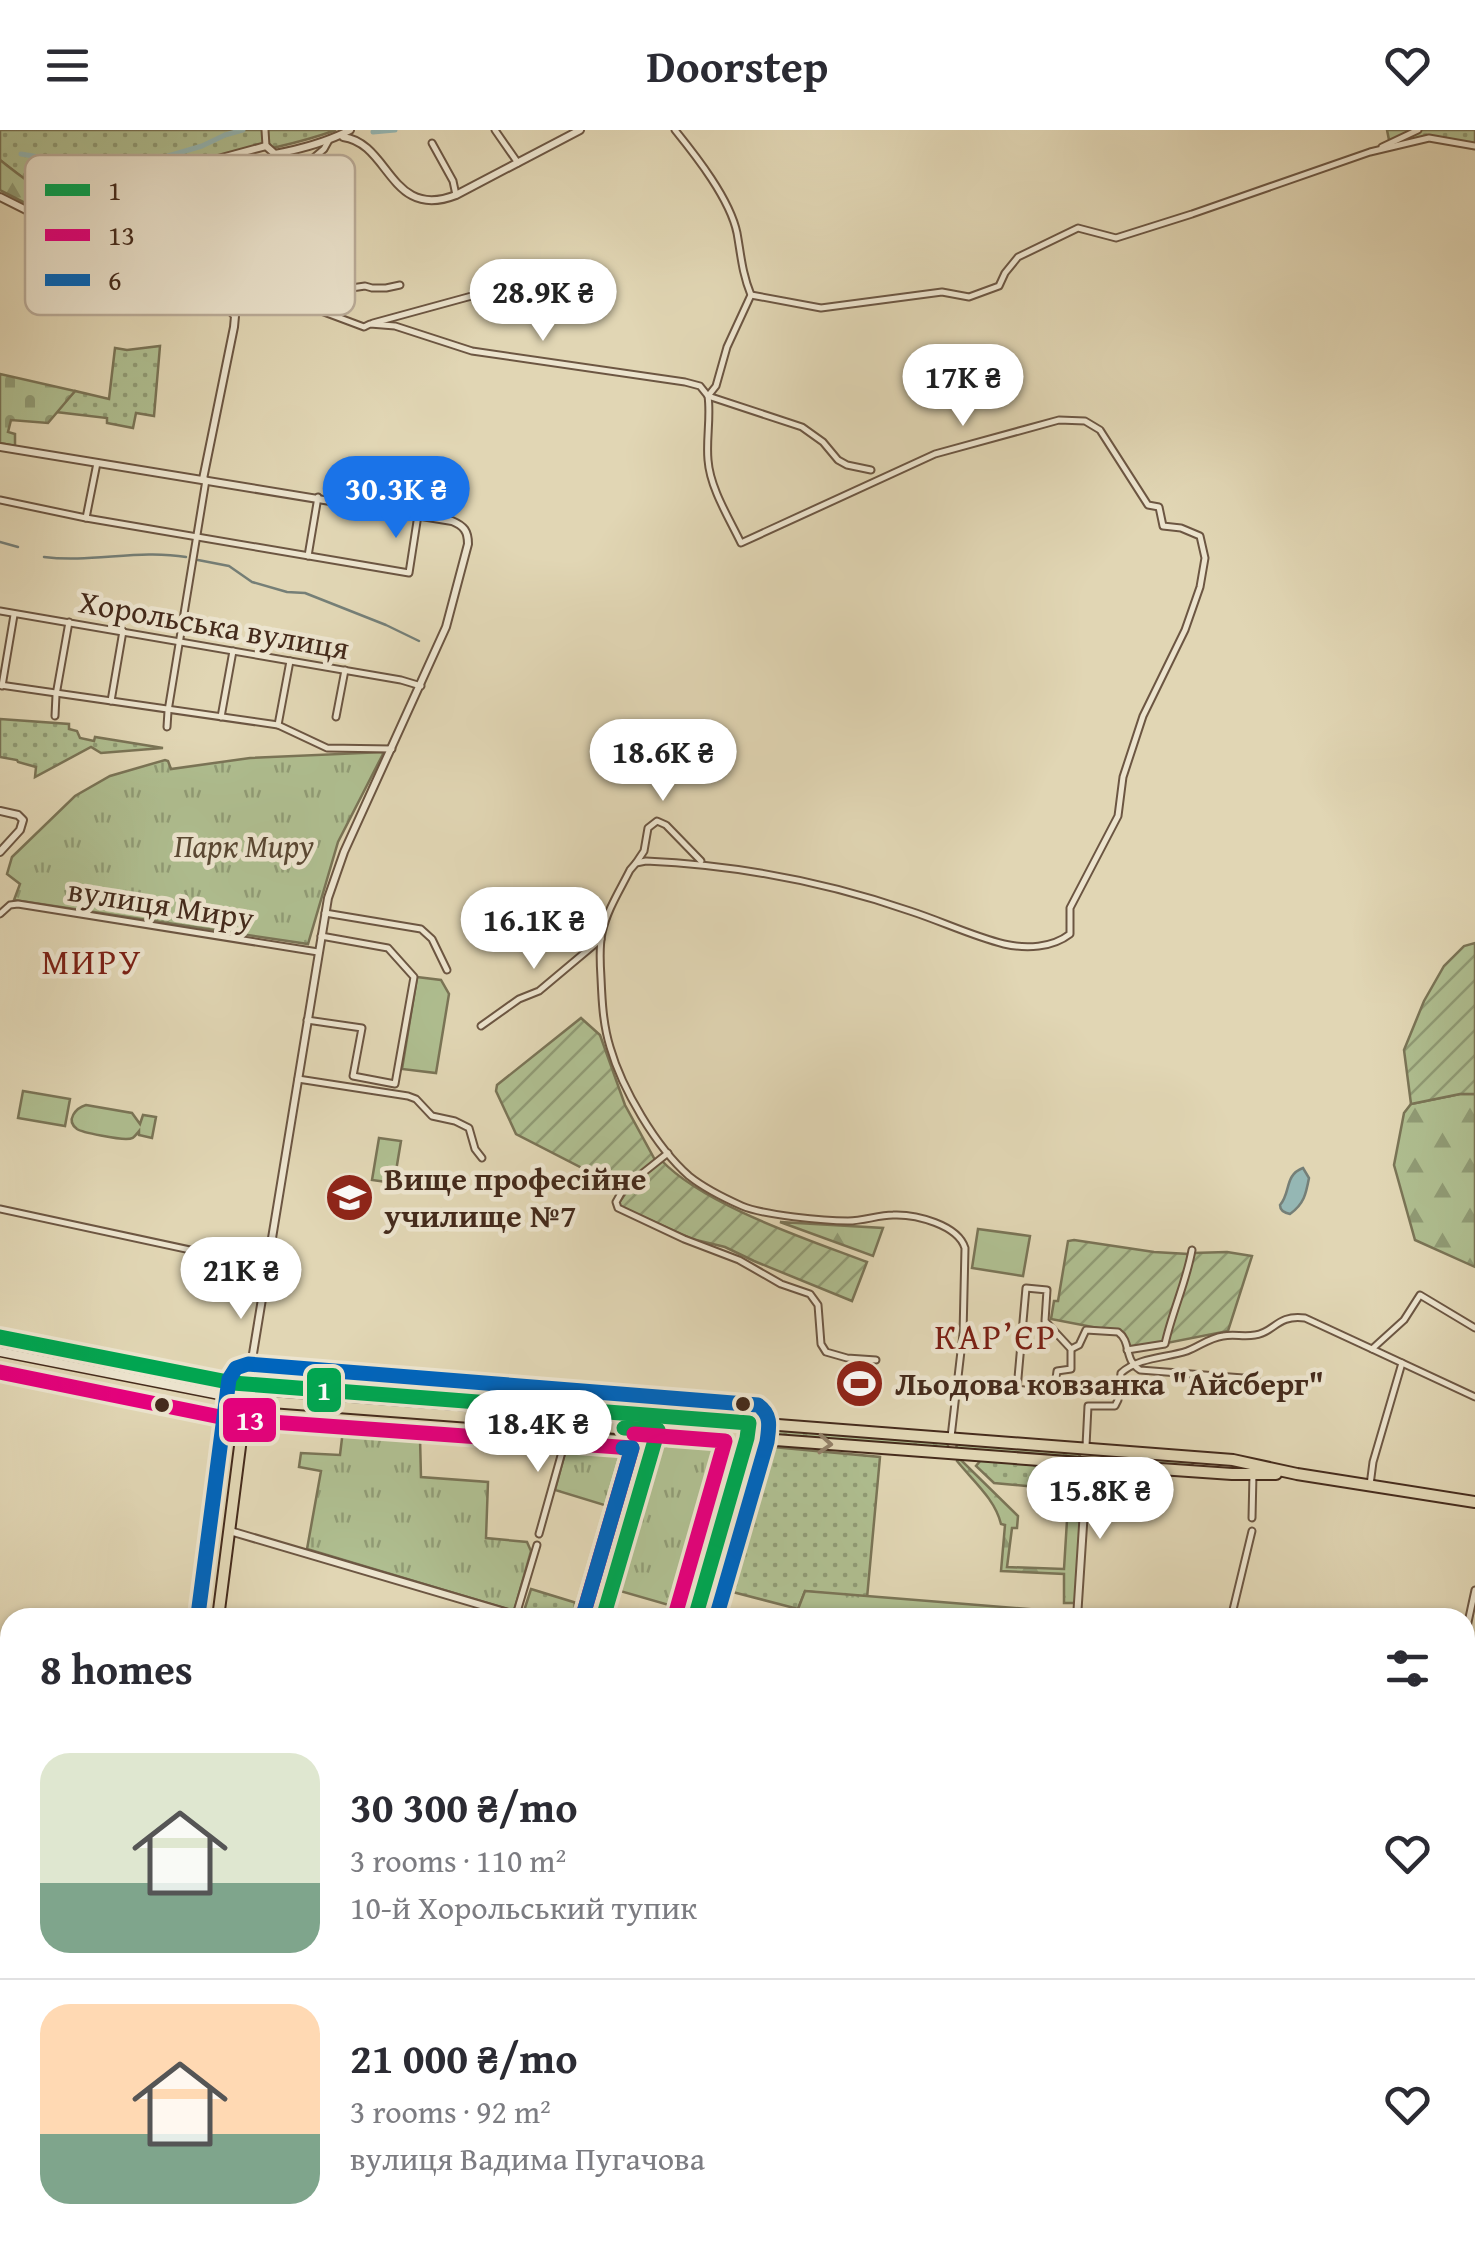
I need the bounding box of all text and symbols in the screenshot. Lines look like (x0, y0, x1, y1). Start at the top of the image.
text: Doorstep (647, 33, 828, 98)
icon: menu (40, 38, 95, 93)
icon: heart (1380, 38, 1435, 93)
legend (25, 155, 355, 315)
text: 1 (108, 169, 121, 210)
text: 13 (108, 214, 135, 255)
text: 6 (108, 259, 121, 300)
pin: 28.9K ₴ (451, 259, 635, 344)
text: 28.9K ₴ (492, 268, 594, 315)
pin: 17K ₴ (893, 344, 1033, 429)
text: 17K ₴ (925, 353, 1002, 400)
pin: 30.3K ₴ (304, 456, 488, 541)
text: 30.3K ₴ (345, 465, 447, 512)
street label: Хорольська вулиця (75, 578, 353, 671)
pin: 18.6K ₴ (571, 719, 755, 804)
text: 18.6K ₴ (612, 728, 714, 775)
park label: Парк Миру (174, 822, 314, 869)
street label: вулиця Миру (65, 866, 257, 941)
pin: 16.1K ₴ (442, 887, 626, 972)
text: 16.1K ₴ (483, 896, 585, 943)
district label: МИРУ (41, 936, 143, 987)
place label: Вище професійне училище №7 (383, 1155, 646, 1239)
school or university icon: Вище професійне училище №7 (323, 1171, 375, 1223)
pin: 21K ₴ (171, 1237, 311, 1322)
text: 21K ₴ (203, 1246, 280, 1293)
district label: КАР’ЄР (935, 1311, 1057, 1362)
sports icon: Льодова ковзанка "Айсберг" (834, 1358, 886, 1410)
place label: Льодова ковзанка "Айсберг" (895, 1360, 1324, 1407)
line badge: 1 (305, 1366, 343, 1414)
text: 1 (317, 1369, 331, 1410)
pin: 18.4K ₴ (446, 1390, 630, 1475)
unlabelled marker (733, 1394, 753, 1414)
unlabelled marker (152, 1395, 172, 1415)
line badge: 13 (221, 1396, 278, 1444)
text: 13 (235, 1399, 265, 1440)
text: 18.4K ₴ (487, 1399, 589, 1446)
one-way arrow (818, 1433, 834, 1454)
pin: 15.8K ₴ (1008, 1457, 1192, 1542)
text: 15.8K ₴ (1049, 1466, 1151, 1513)
text: 8 homes (40, 1638, 193, 1699)
icon: filters (1380, 1641, 1435, 1696)
text: 30 300 ₴/mo (350, 1776, 578, 1837)
icon: home (120, 1793, 240, 1913)
icon: heart (1380, 1826, 1435, 1881)
text: 3 rooms · 110 m² (350, 1837, 566, 1884)
text: 10-й Хорольський тупик (350, 1884, 697, 1931)
text: 21 000 ₴/mo (350, 2027, 578, 2088)
icon: home (120, 2044, 240, 2164)
icon: heart (1380, 2077, 1435, 2132)
text: 3 rooms · 92 m² (350, 2088, 551, 2135)
text: вулиця Вадима Пугачова (350, 2135, 705, 2182)

